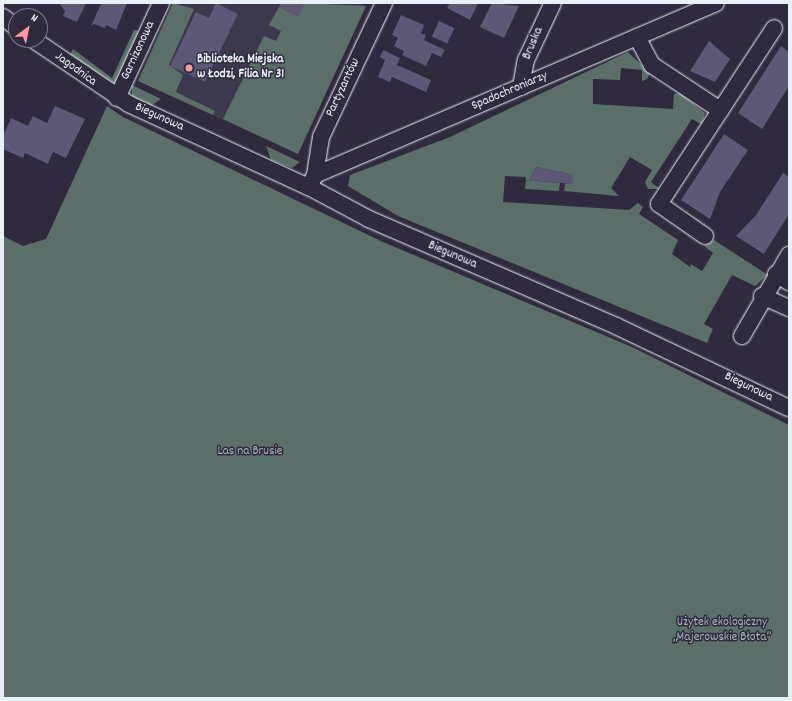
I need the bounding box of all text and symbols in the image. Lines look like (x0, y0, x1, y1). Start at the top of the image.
north arrow (8, 8, 48, 48)
text: N (27, 10, 40, 27)
street label: Garnizonowa (119, 19, 159, 83)
street label: Bruska (520, 26, 548, 62)
street label: Jagodnica (51, 50, 99, 90)
place label: Biblioteka Miejska w Łodzi, Filia Nr 31 (197, 53, 284, 84)
street label: Partyzantów (324, 56, 364, 120)
marker: Biblioteka Miejska w Łodzi, Filia Nr 31 (184, 63, 194, 73)
street label: Spadochroniarzy (470, 69, 550, 115)
street label: Biegunowa (132, 100, 186, 136)
street label: Biegunowa (425, 239, 479, 273)
street label: Biegunowa (721, 370, 775, 406)
park label: Las na Brusie (217, 444, 283, 460)
park label: Użytek ekologiczny „Majerowskie Błota” (673, 616, 771, 647)

